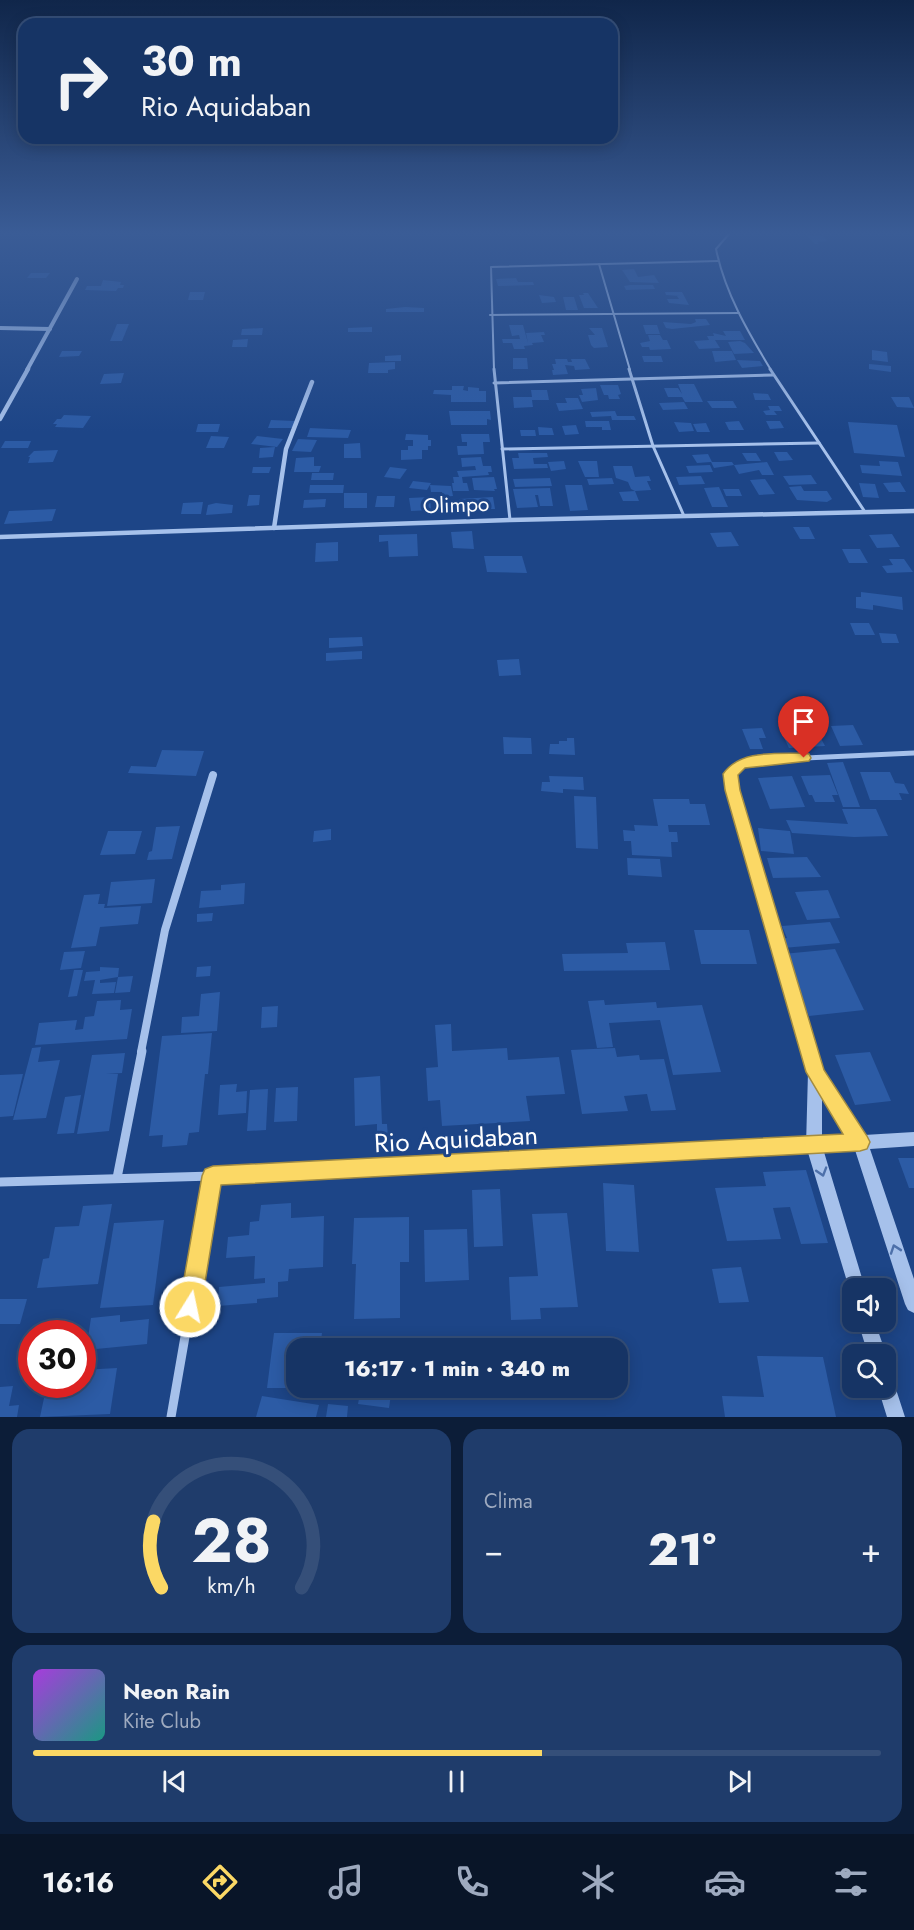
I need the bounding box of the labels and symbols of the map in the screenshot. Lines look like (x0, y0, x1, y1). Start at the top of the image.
street label: Olimpo (422, 489, 490, 521)
pin (778, 696, 829, 758)
street label: Rio Aquidaban (373, 1116, 539, 1162)
one-way arrow (815, 1166, 827, 1177)
one-way arrow (890, 1244, 903, 1255)
position arrow (158, 1275, 222, 1339)
speed limit sign: 30 (18, 1320, 96, 1398)

